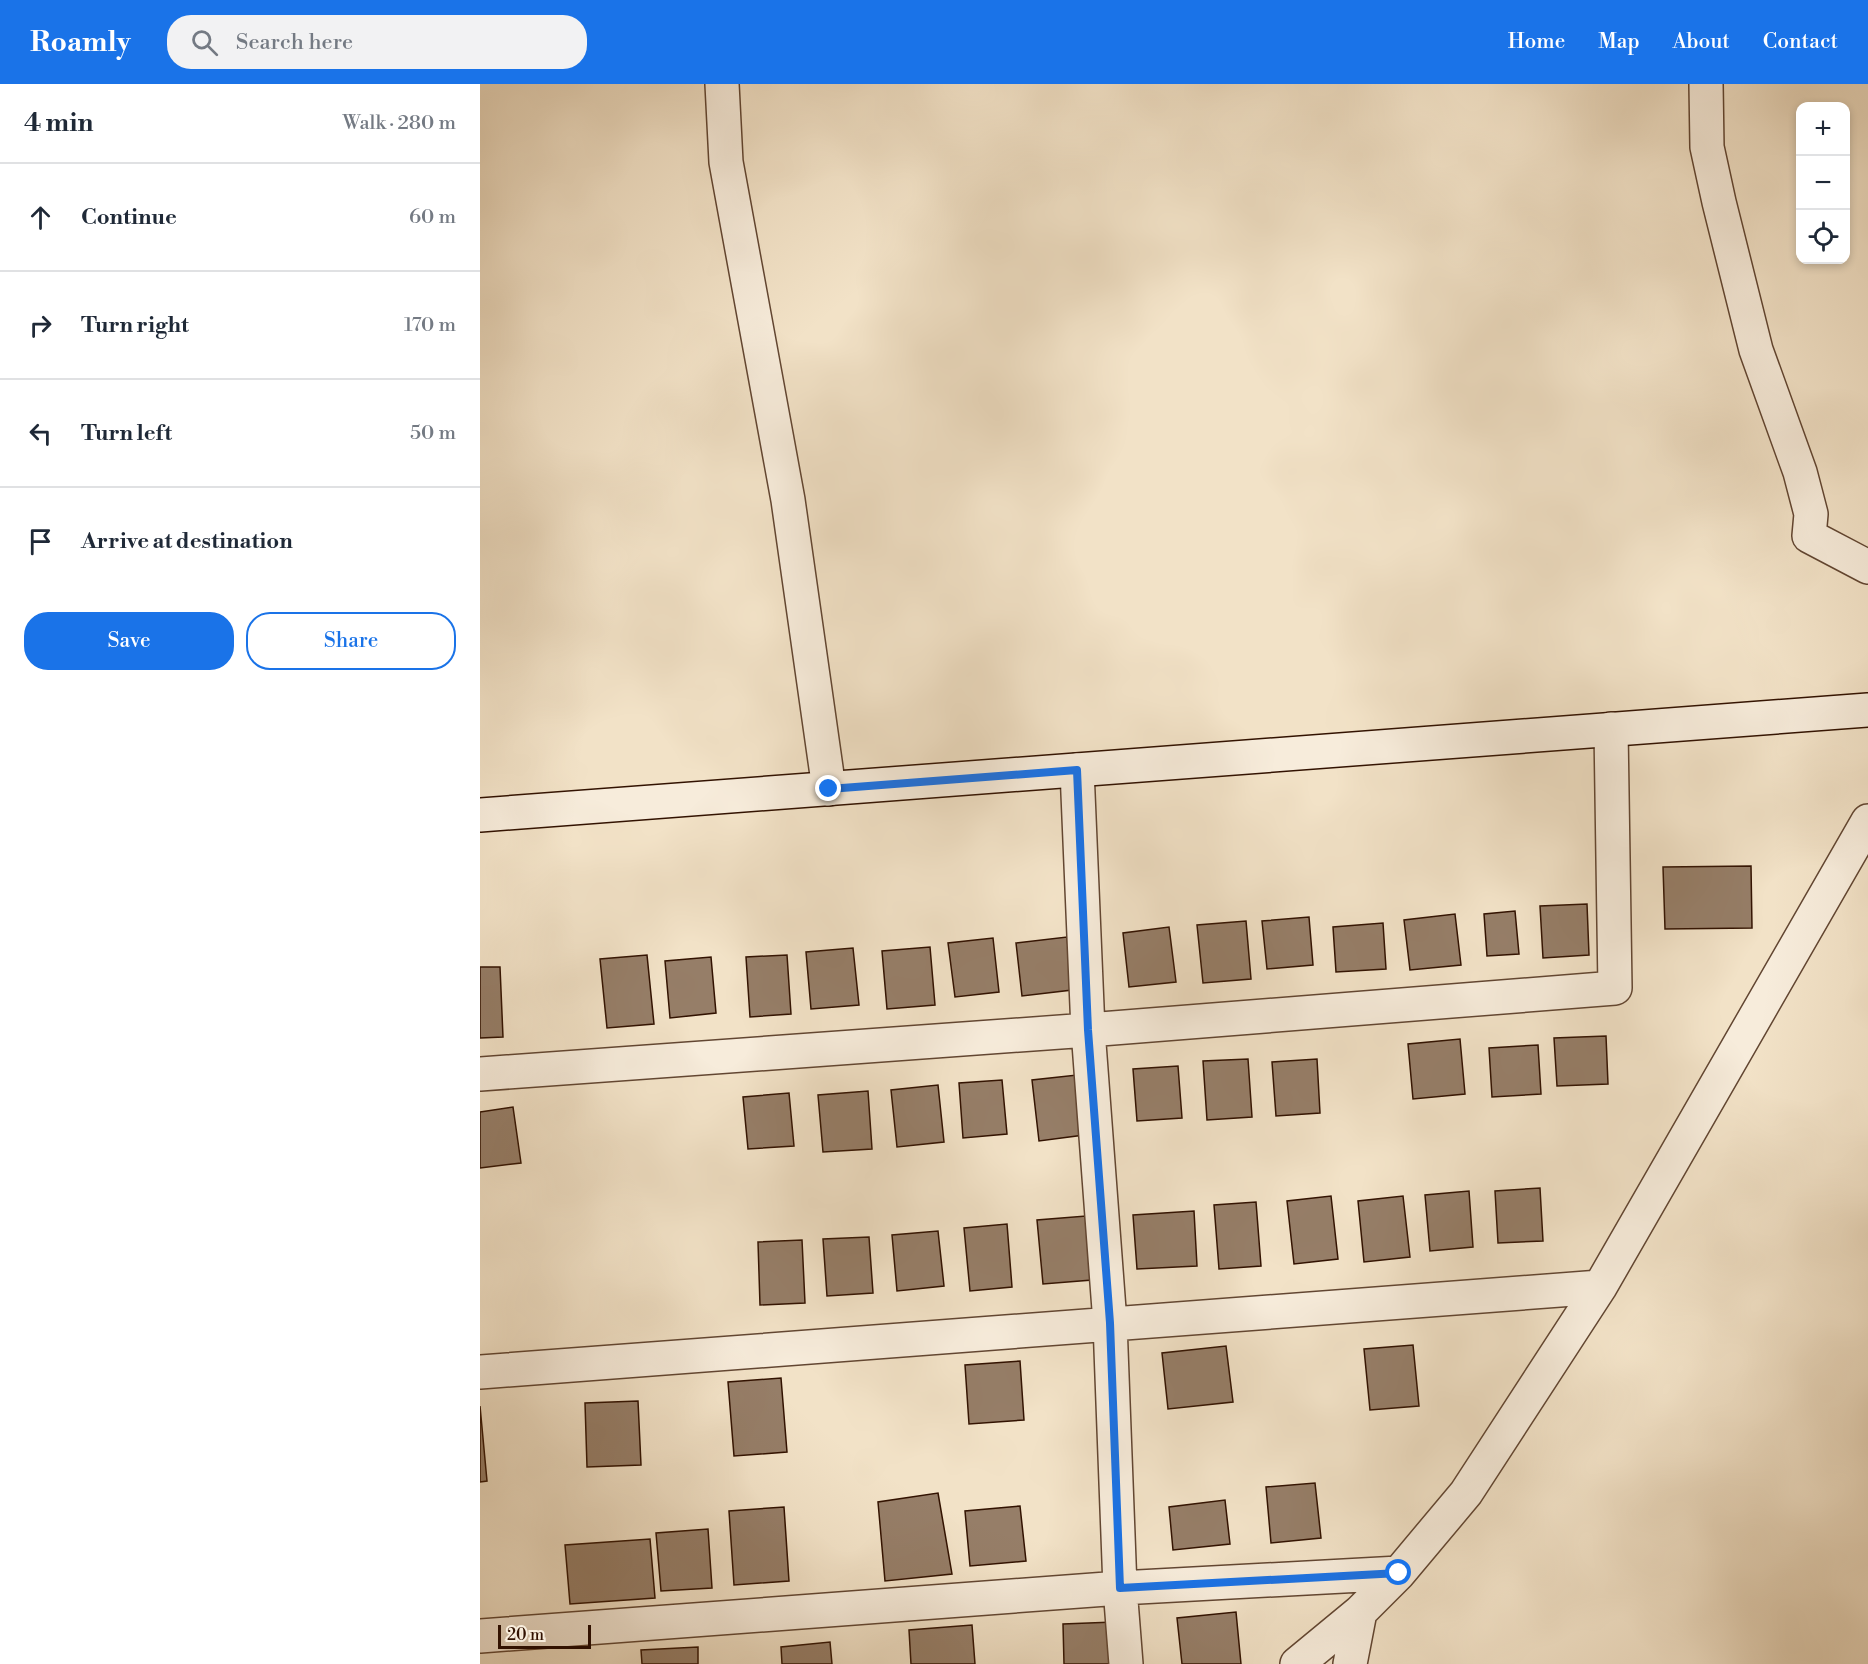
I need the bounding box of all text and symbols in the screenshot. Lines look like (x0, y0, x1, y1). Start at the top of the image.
search box (167, 15, 587, 69)
text: Roamly (30, 25, 131, 60)
icon: search (188, 26, 221, 59)
text: Search here (236, 29, 353, 56)
text: Home (1508, 29, 1565, 55)
text: Map (1598, 29, 1640, 55)
text: About (1673, 29, 1730, 55)
text: Contact (1763, 29, 1838, 55)
map controls (1796, 102, 1850, 264)
button: + (1796, 102, 1850, 156)
text: 4 min (24, 107, 94, 139)
text: Walk · 280 m (343, 111, 456, 136)
button: − (1796, 156, 1850, 210)
icon: ahead (24, 201, 57, 234)
text: Continue (81, 204, 177, 231)
text: 60 m (409, 205, 456, 230)
button: locate (1796, 210, 1850, 264)
icon: right (24, 309, 57, 342)
text: Turn right (81, 312, 189, 339)
text: 170 m (404, 313, 456, 338)
icon: left (24, 417, 57, 450)
text: Turn left (81, 420, 172, 447)
text: 50 m (410, 421, 456, 446)
icon: arrive (24, 525, 57, 558)
text: Arrive at destination (81, 528, 293, 555)
button: Save (24, 612, 234, 670)
button: Share (246, 612, 456, 670)
route end (815, 775, 841, 801)
route start (1385, 1559, 1411, 1585)
scale bar (498, 1622, 591, 1650)
text: 20 m (507, 1625, 544, 1645)

